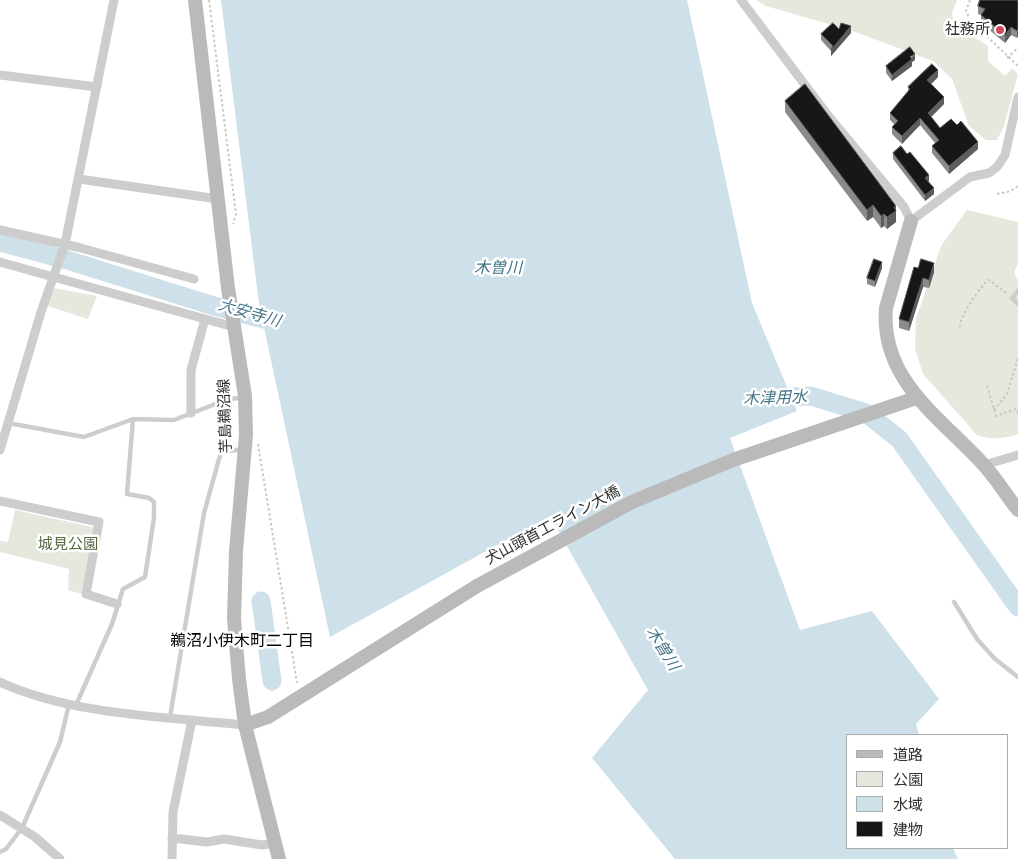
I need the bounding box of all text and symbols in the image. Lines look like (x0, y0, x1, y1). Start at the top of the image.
place label: 社務所 (945, 21, 990, 39)
marker: 社務所 (994, 24, 1006, 36)
water label: 木曽川 (474, 259, 522, 279)
water label: 大安寺川 (216, 296, 282, 332)
street label: 芋島鵜沼線 (216, 378, 236, 454)
water label: 木津用水 (743, 388, 807, 410)
street label: 犬山頭首工ライン大橋 (483, 483, 623, 569)
park label: 城見公園 (38, 536, 98, 554)
water label: 木曽川 (641, 624, 683, 674)
district label: 鵜沼小伊木町二丁目 (170, 632, 314, 652)
legend (846, 734, 1008, 849)
text: 道路 (893, 746, 923, 764)
text: 公園 (893, 771, 923, 789)
text: 水域 (893, 796, 923, 814)
text: 建物 (893, 821, 923, 839)

